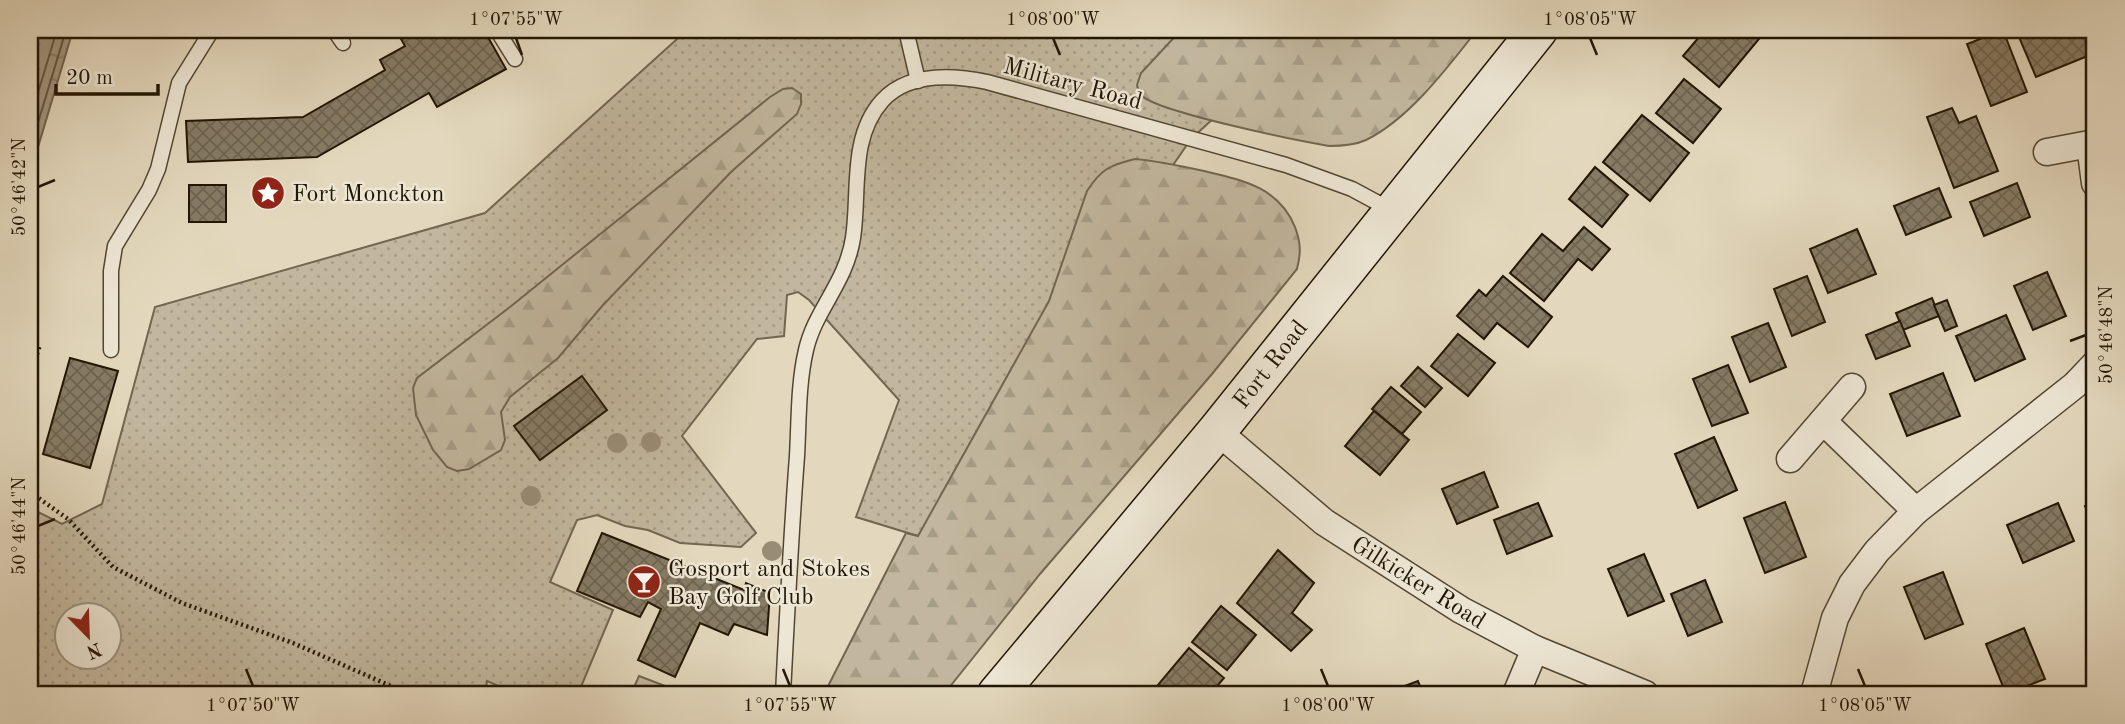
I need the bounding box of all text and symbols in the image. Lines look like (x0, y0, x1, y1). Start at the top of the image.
text: 1°07'55"W (469, 11, 563, 29)
text: 1°08'00"W (1006, 11, 1100, 29)
text: 1°08'05"W (1543, 11, 1637, 29)
scale bar (56, 52, 158, 96)
street label: Military Road (1001, 55, 1144, 115)
text: 20 m (66, 68, 113, 89)
text: 50°46'42"N (11, 138, 29, 236)
place icon: Fort Monckton (249, 174, 287, 212)
place label: Fort Monckton (292, 183, 445, 207)
text: 50°46'48"N (2098, 286, 2116, 384)
street label: Fort Road (1230, 317, 1313, 414)
text: 50°46'44"N (11, 477, 29, 575)
street label: Gilkicker Road (1347, 533, 1489, 634)
place label: Gosport and Stokes Bay Golf Club (668, 558, 870, 610)
bar icon: Gosport and Stokes Bay Golf Club (625, 563, 663, 601)
north arrow (52, 602, 122, 672)
text: N (83, 638, 104, 661)
text: 1°07'50"W (206, 697, 300, 715)
text: 1°07'55"W (743, 697, 837, 715)
text: 1°08'00"W (1281, 697, 1375, 715)
text: 1°08'05"W (1818, 697, 1912, 715)

